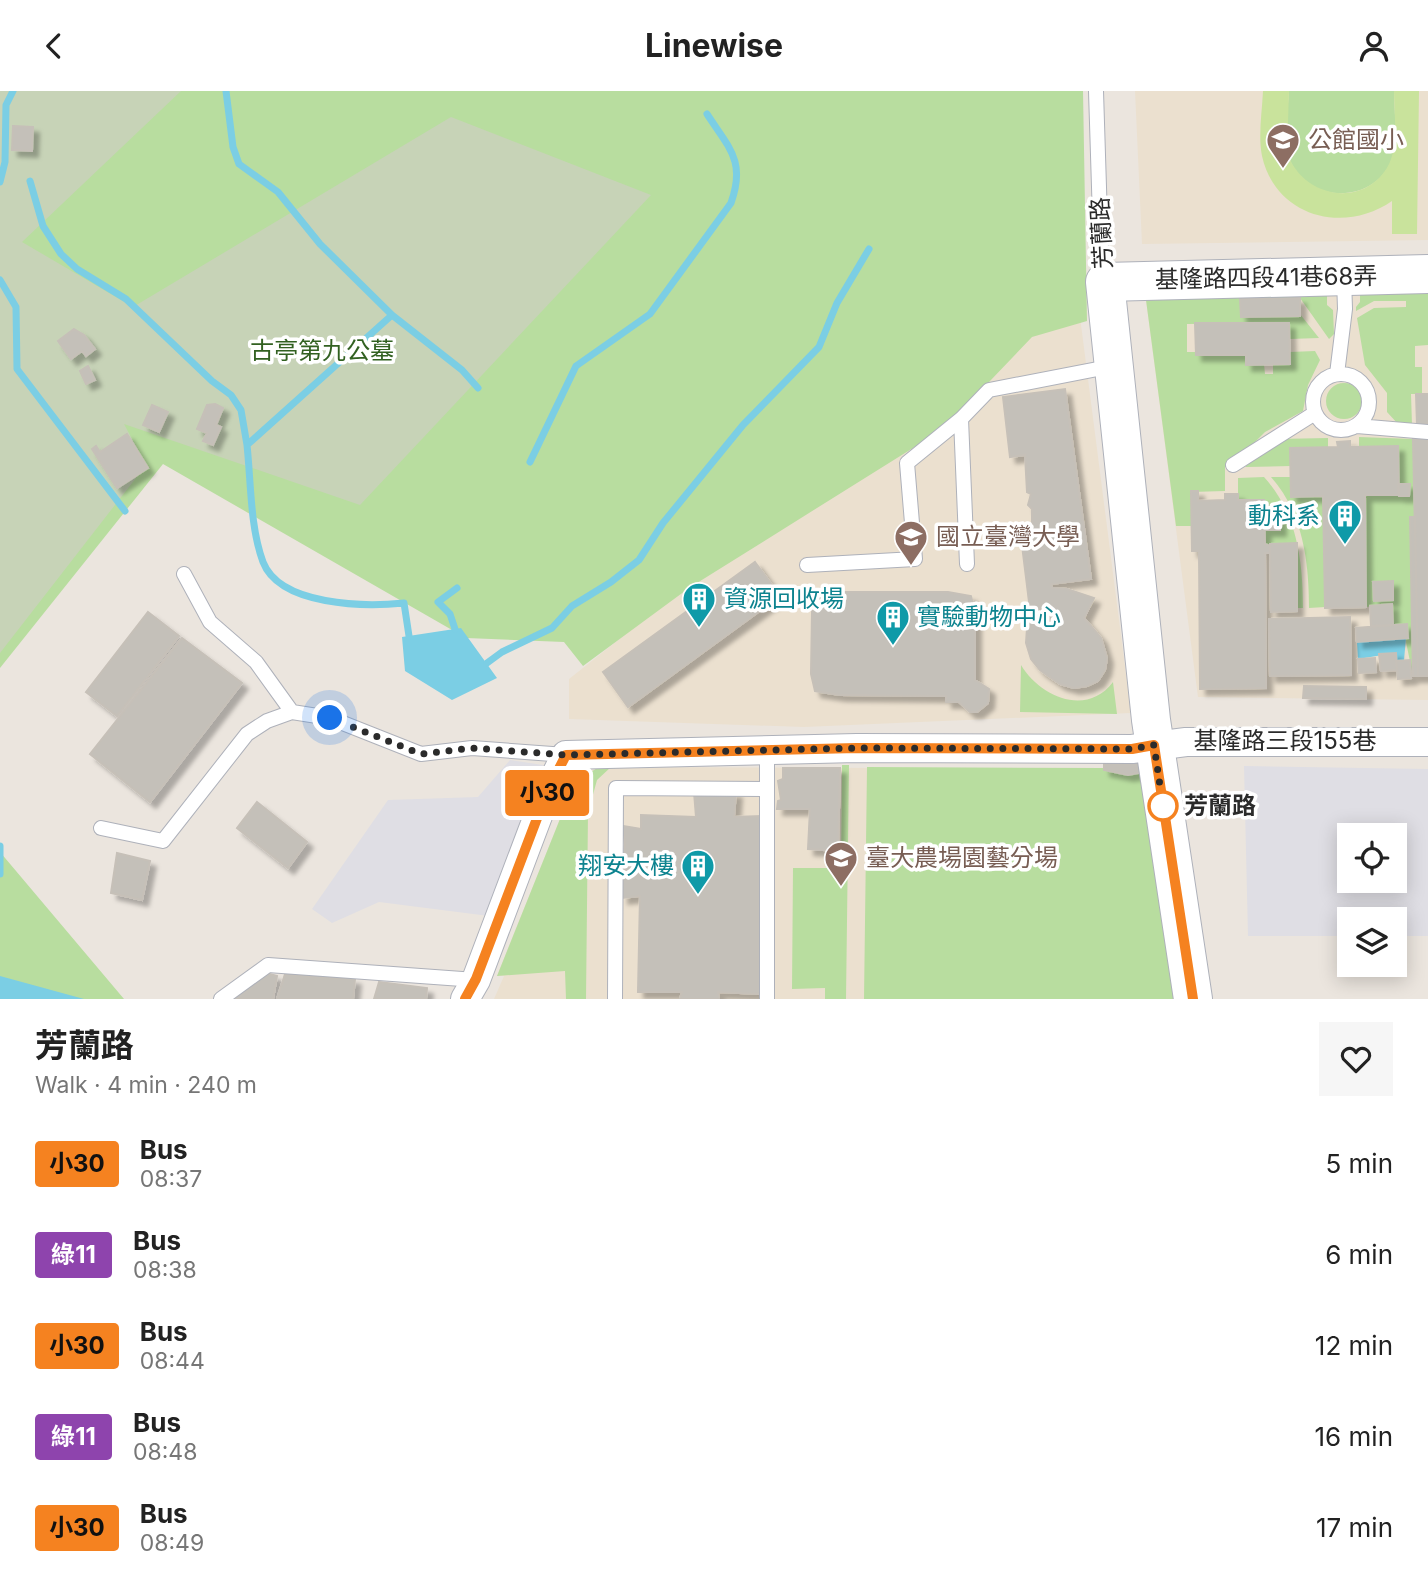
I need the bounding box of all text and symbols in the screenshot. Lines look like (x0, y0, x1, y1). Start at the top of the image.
text: Linewise (645, 26, 783, 65)
icon: back (35, 27, 73, 65)
icon: person (1355, 27, 1393, 65)
school or university icon: 公館國小 (1264, 121, 1302, 170)
place label: 公館國小 (1308, 125, 1404, 154)
street label: 芳蘭路 (1085, 196, 1118, 270)
street label: 基隆路四段41巷68弄 (1154, 261, 1377, 294)
park label: 古亭第九公墓 (250, 336, 394, 365)
building icon: 動科系 (1326, 497, 1364, 546)
place label: 動科系 (1248, 501, 1320, 530)
school or university icon: 國立臺灣大學 (892, 518, 930, 567)
place label: 國立臺灣大學 (936, 522, 1080, 551)
building icon: 資源回收場 (680, 580, 718, 629)
place label: 資源回收場 (724, 584, 844, 613)
building icon: 實驗動物中心 (874, 598, 912, 647)
place label: 實驗動物中心 (917, 602, 1061, 631)
your location (312, 700, 347, 735)
street label: 基隆路三段155巷 (1194, 726, 1376, 755)
line badge: 小30 (507, 770, 587, 816)
text: 小30 (519, 778, 575, 807)
marker: 芳蘭路 (1148, 791, 1178, 821)
place label: 芳蘭路 (1184, 791, 1256, 820)
map controls (1337, 823, 1407, 977)
button: locate (1337, 823, 1407, 893)
school or university icon: 臺大農場園藝分場 (822, 839, 860, 888)
place label: 臺大農場園藝分場 (866, 843, 1058, 872)
building icon: 翔安大樓 (679, 847, 717, 896)
place label: 翔安大樓 (578, 851, 674, 880)
button: layers (1337, 907, 1407, 977)
button: heart (1319, 1022, 1393, 1096)
text: 芳蘭路 (35, 1025, 134, 1065)
text: Walk · 4 min · 240 m (35, 1071, 257, 1099)
text: Bus (140, 1134, 188, 1165)
text: 5 min (1325, 1148, 1393, 1179)
text: 小30 (49, 1149, 105, 1178)
text: 08:37 (140, 1165, 202, 1193)
text: Bus (133, 1225, 181, 1256)
text: 6 min (1325, 1239, 1393, 1270)
text: 綠11 (51, 1240, 96, 1269)
text: 08:38 (133, 1256, 197, 1284)
text: Bus (140, 1316, 188, 1347)
text: 12 min (1315, 1330, 1393, 1361)
text: 小30 (49, 1331, 105, 1360)
text: 08:44 (140, 1347, 205, 1375)
text: Bus (133, 1407, 181, 1438)
text: 16 min (1315, 1421, 1393, 1452)
text: 綠11 (51, 1422, 96, 1451)
text: 08:48 (133, 1438, 197, 1466)
text: Bus (140, 1498, 188, 1529)
text: 17 min (1316, 1512, 1393, 1543)
text: 小30 (49, 1513, 105, 1542)
text: 08:49 (140, 1529, 204, 1557)

